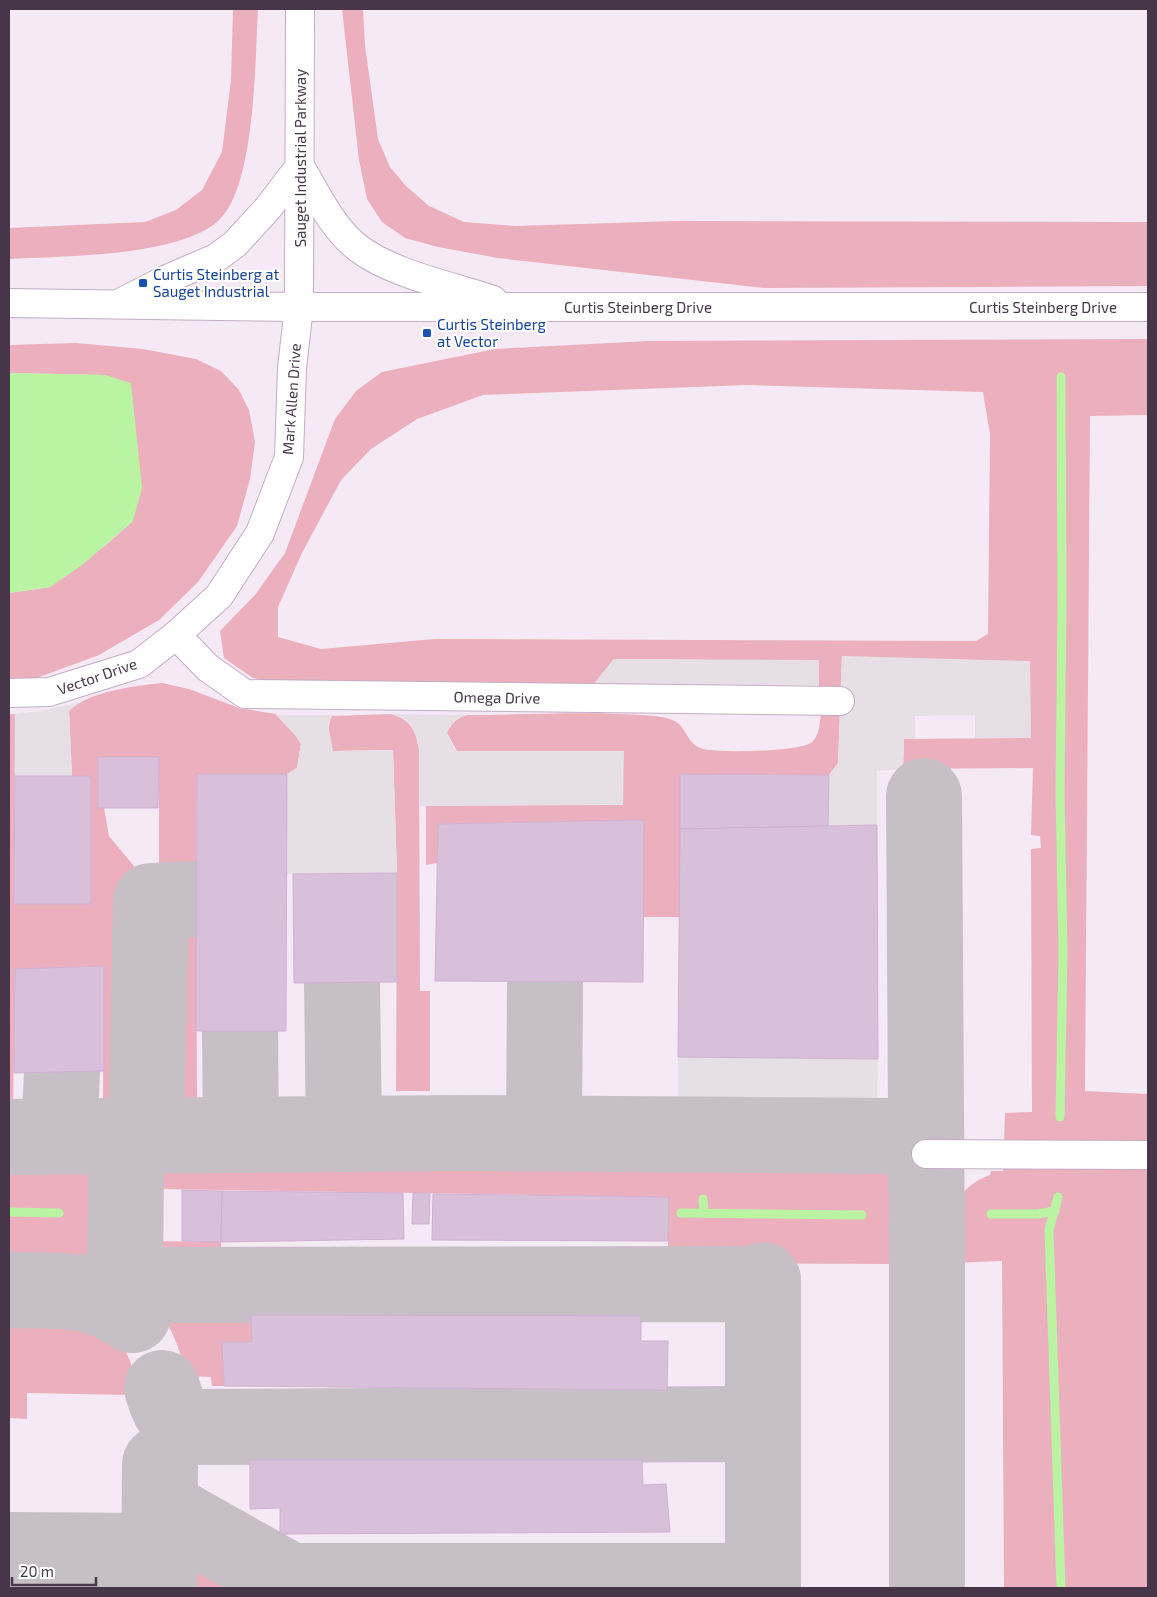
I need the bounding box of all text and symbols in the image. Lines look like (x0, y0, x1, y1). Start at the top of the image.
street label: Sauget Industrial Parkway (291, 69, 309, 247)
place label: Curtis Steinberg at Sauget Industrial (153, 265, 280, 300)
marker: Curtis Steinberg at Sauget Industrial (137, 277, 149, 289)
street label: Curtis Steinberg Drive (564, 298, 712, 316)
street label: Curtis Steinberg Drive (969, 298, 1117, 316)
place label: Curtis Steinberg at Vector (437, 315, 547, 350)
marker: Curtis Steinberg at Vector (421, 327, 433, 339)
street label: Mark Allen Drive (278, 343, 304, 455)
street label: Vector Drive (55, 654, 139, 698)
street label: Omega Drive (453, 687, 541, 707)
scale bar (12, 1554, 96, 1586)
text: 20 m (20, 1562, 54, 1580)

